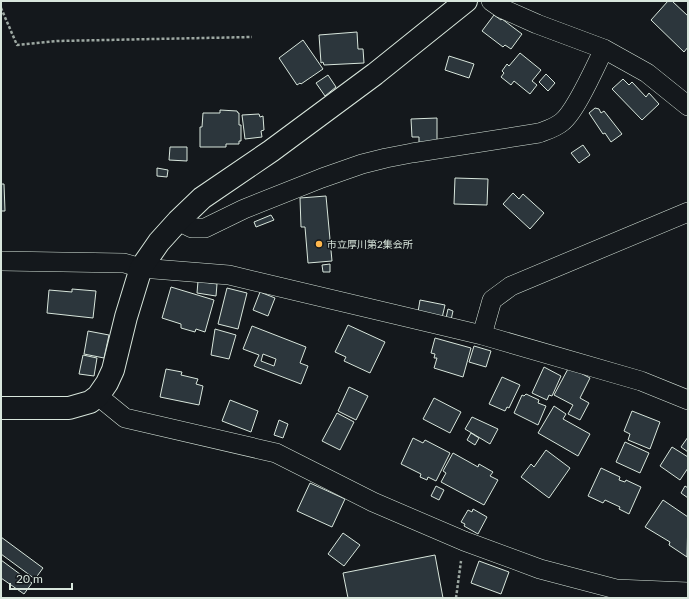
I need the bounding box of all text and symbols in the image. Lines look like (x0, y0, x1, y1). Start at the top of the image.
place label: 市立厚川第2集会所 (327, 238, 413, 250)
marker: 市立厚川第2集会所 (314, 239, 324, 249)
scale bar (10, 565, 72, 591)
text: 20 m (16, 571, 43, 586)

